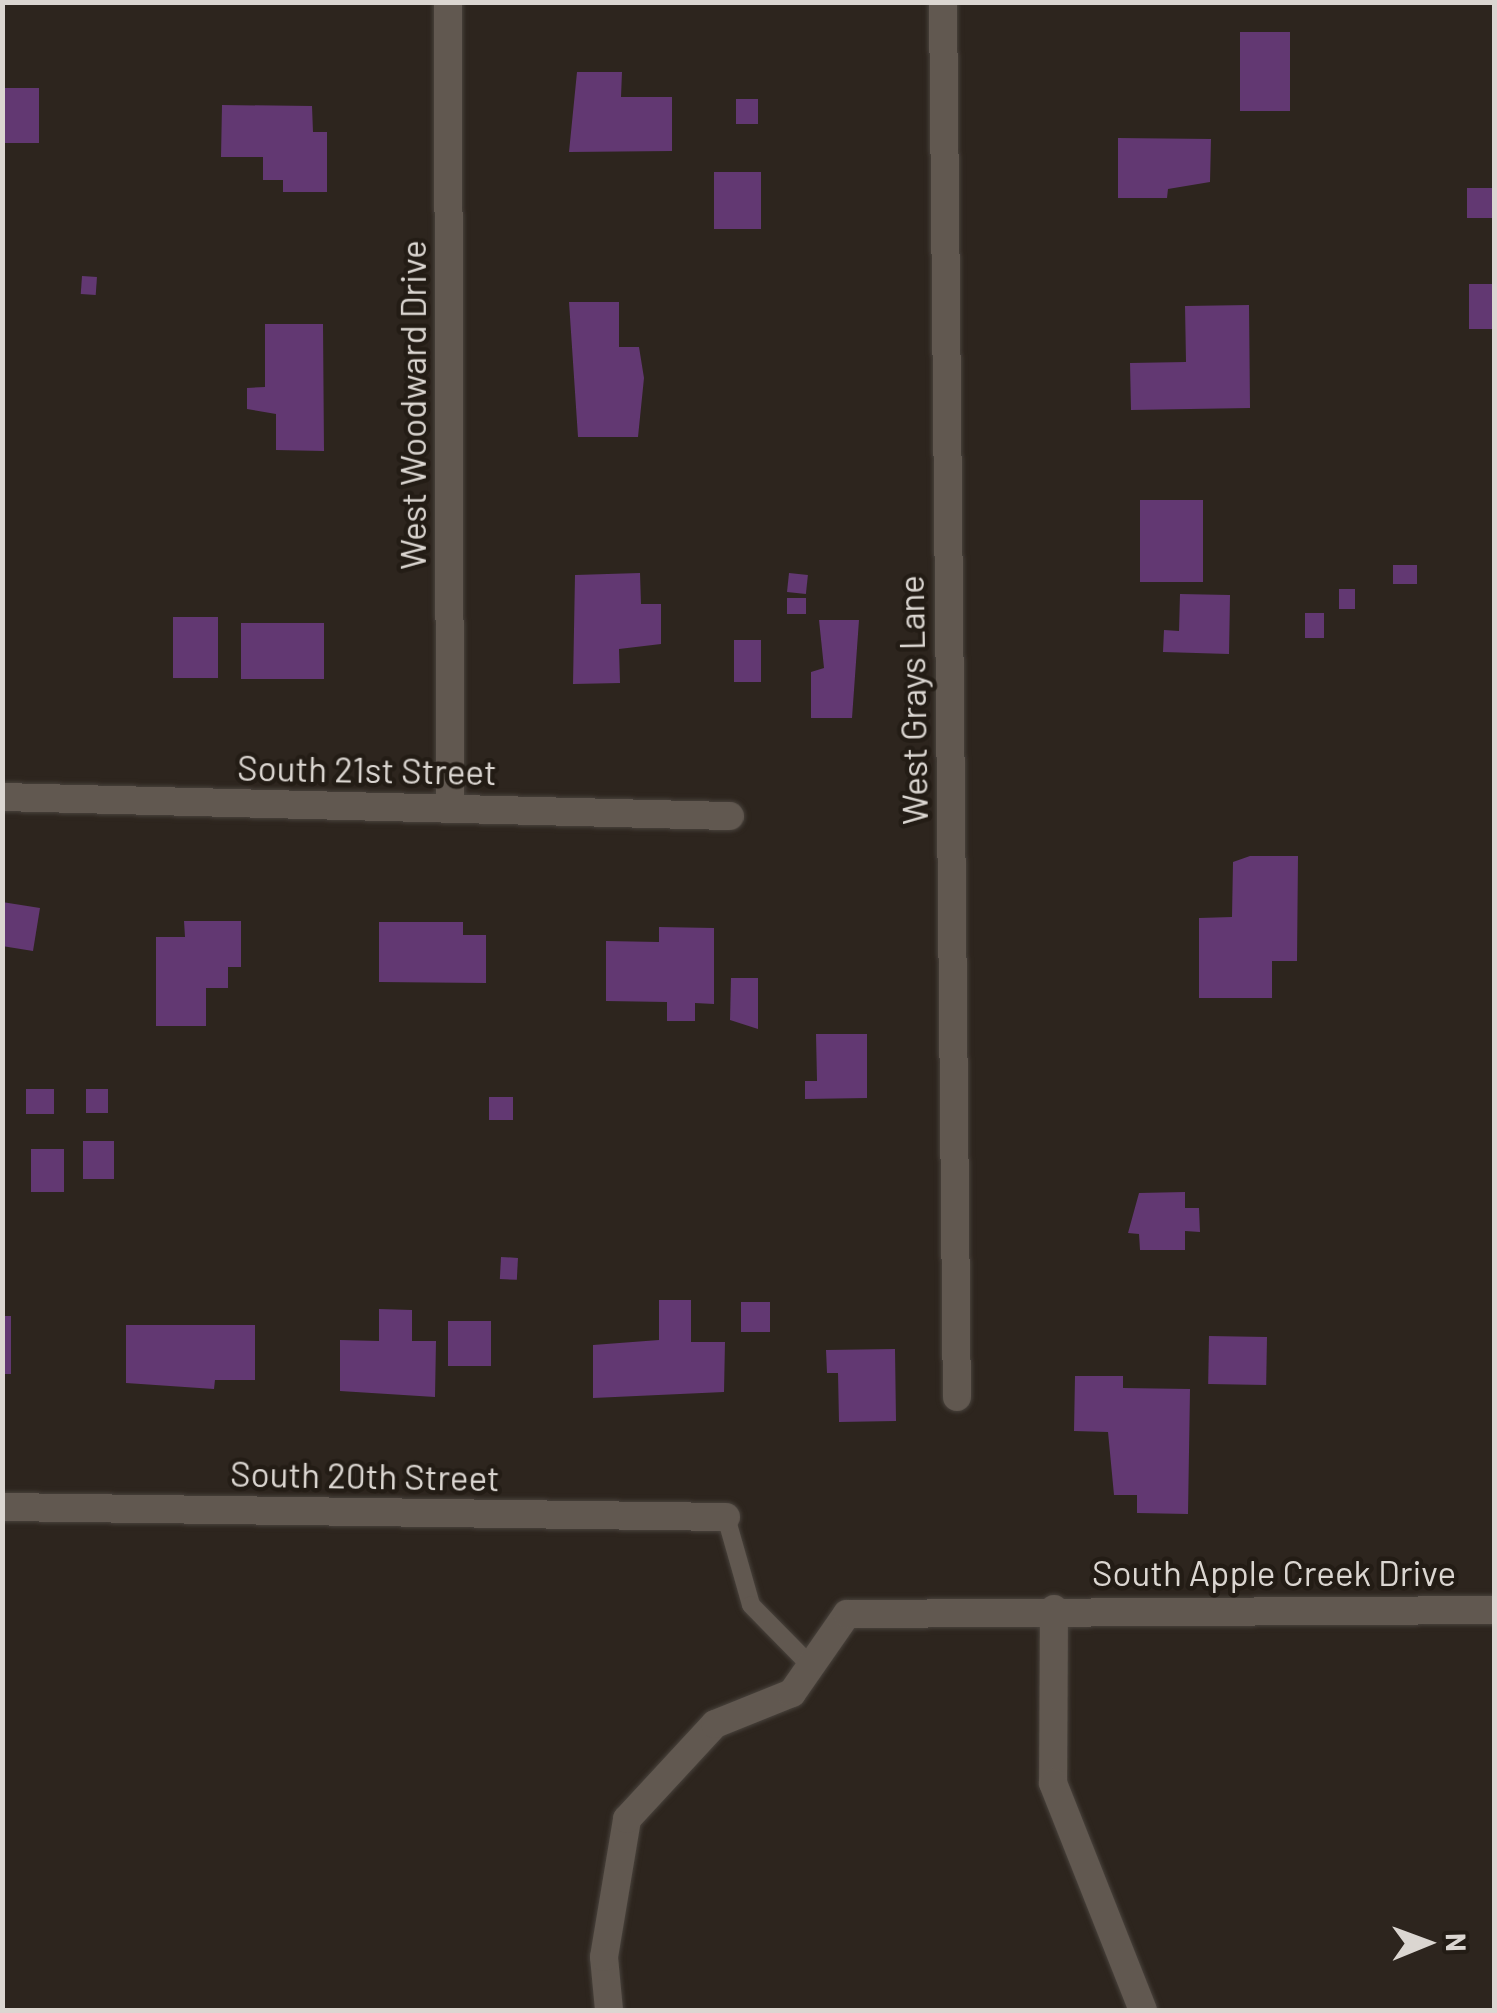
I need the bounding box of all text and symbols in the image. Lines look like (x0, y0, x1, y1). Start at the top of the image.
street label: West Woodward Drive (391, 240, 433, 570)
street label: West Grays Lane (889, 575, 935, 825)
street label: South 21st Street (237, 746, 497, 792)
street label: South 20th Street (230, 1452, 500, 1498)
street label: South Apple Creek Drive (1092, 1551, 1456, 1593)
north arrow (1377, 1893, 1477, 1993)
text: N (1440, 1933, 1474, 1952)

